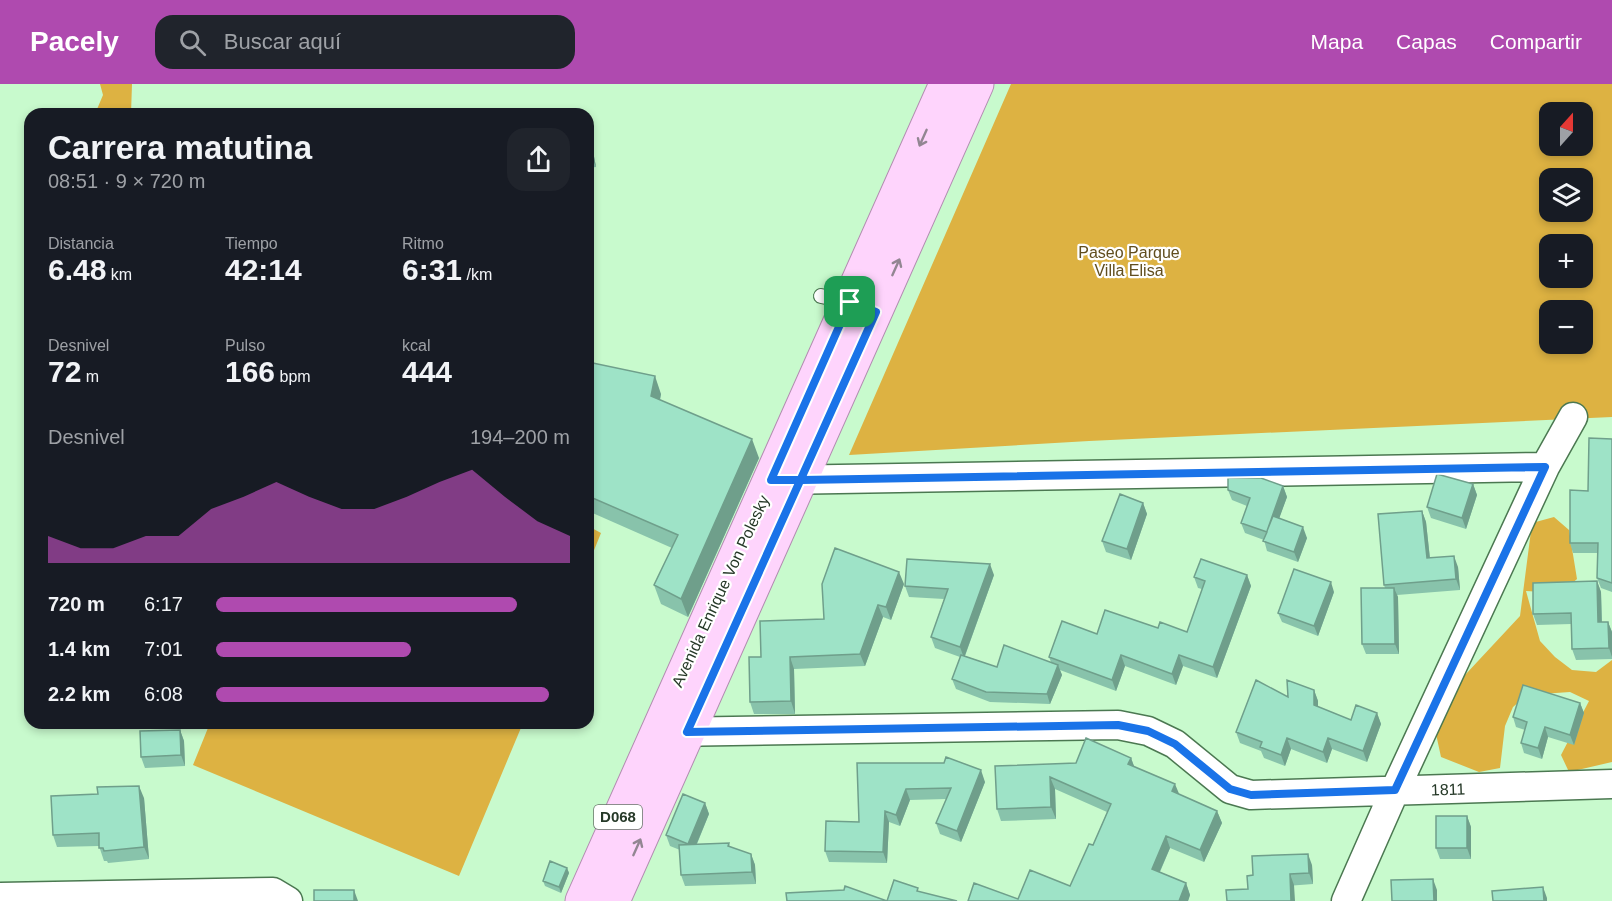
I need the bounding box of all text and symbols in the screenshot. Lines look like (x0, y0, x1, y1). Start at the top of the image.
search box (155, 15, 575, 69)
text: Pacely (30, 26, 119, 57)
icon: search (176, 26, 209, 59)
text: Buscar aquí (224, 29, 341, 54)
text: Mapa (1311, 30, 1363, 53)
text: Capas (1396, 30, 1457, 53)
text: Compartir (1490, 30, 1582, 53)
north arrow (1539, 102, 1593, 156)
map controls (1539, 102, 1593, 354)
button: share (507, 128, 570, 191)
one-way arrow (917, 128, 928, 146)
text: Carrera matutina (48, 129, 312, 166)
button: layers (1539, 168, 1593, 222)
text: 08:51 · 9 × 720 m (48, 170, 205, 192)
button: + (1539, 234, 1593, 288)
text: Distancia (48, 235, 114, 252)
text: Tiempo (225, 235, 278, 252)
text: Ritmo (402, 235, 444, 252)
park label: Paseo Parque Villa Elisa (1078, 244, 1180, 279)
text: 6.48 (48, 253, 106, 286)
text: 42:14 (225, 253, 302, 286)
text: 6:31 (402, 253, 462, 286)
one-way arrow (891, 258, 902, 276)
text: km (106, 266, 132, 283)
text: /km (462, 266, 492, 283)
pin (824, 276, 875, 327)
icon: arrive (833, 285, 866, 318)
button: − (1539, 300, 1593, 354)
text: Desnivel (48, 337, 109, 354)
text: Pulso (225, 337, 265, 354)
text: kcal (402, 337, 430, 354)
text: 72 (48, 355, 81, 388)
text: 166 (225, 355, 275, 388)
text: 444 (402, 355, 452, 388)
text: m (81, 368, 99, 385)
text: bpm (275, 368, 311, 385)
text: Desnivel (48, 426, 125, 448)
text: 194–200 m (470, 426, 570, 448)
street label: Avenida Enrique Von Polesky (668, 493, 772, 690)
text: 720 m (48, 593, 105, 615)
text: 6:17 (144, 593, 183, 615)
text: 1.4 km (48, 638, 110, 660)
text: 7:01 (144, 638, 183, 660)
text: 2.2 km (48, 683, 110, 705)
text: 6:08 (144, 683, 183, 705)
street label: 1811 (1431, 780, 1466, 799)
road number: D068 (594, 805, 642, 829)
one-way arrow (631, 839, 643, 857)

